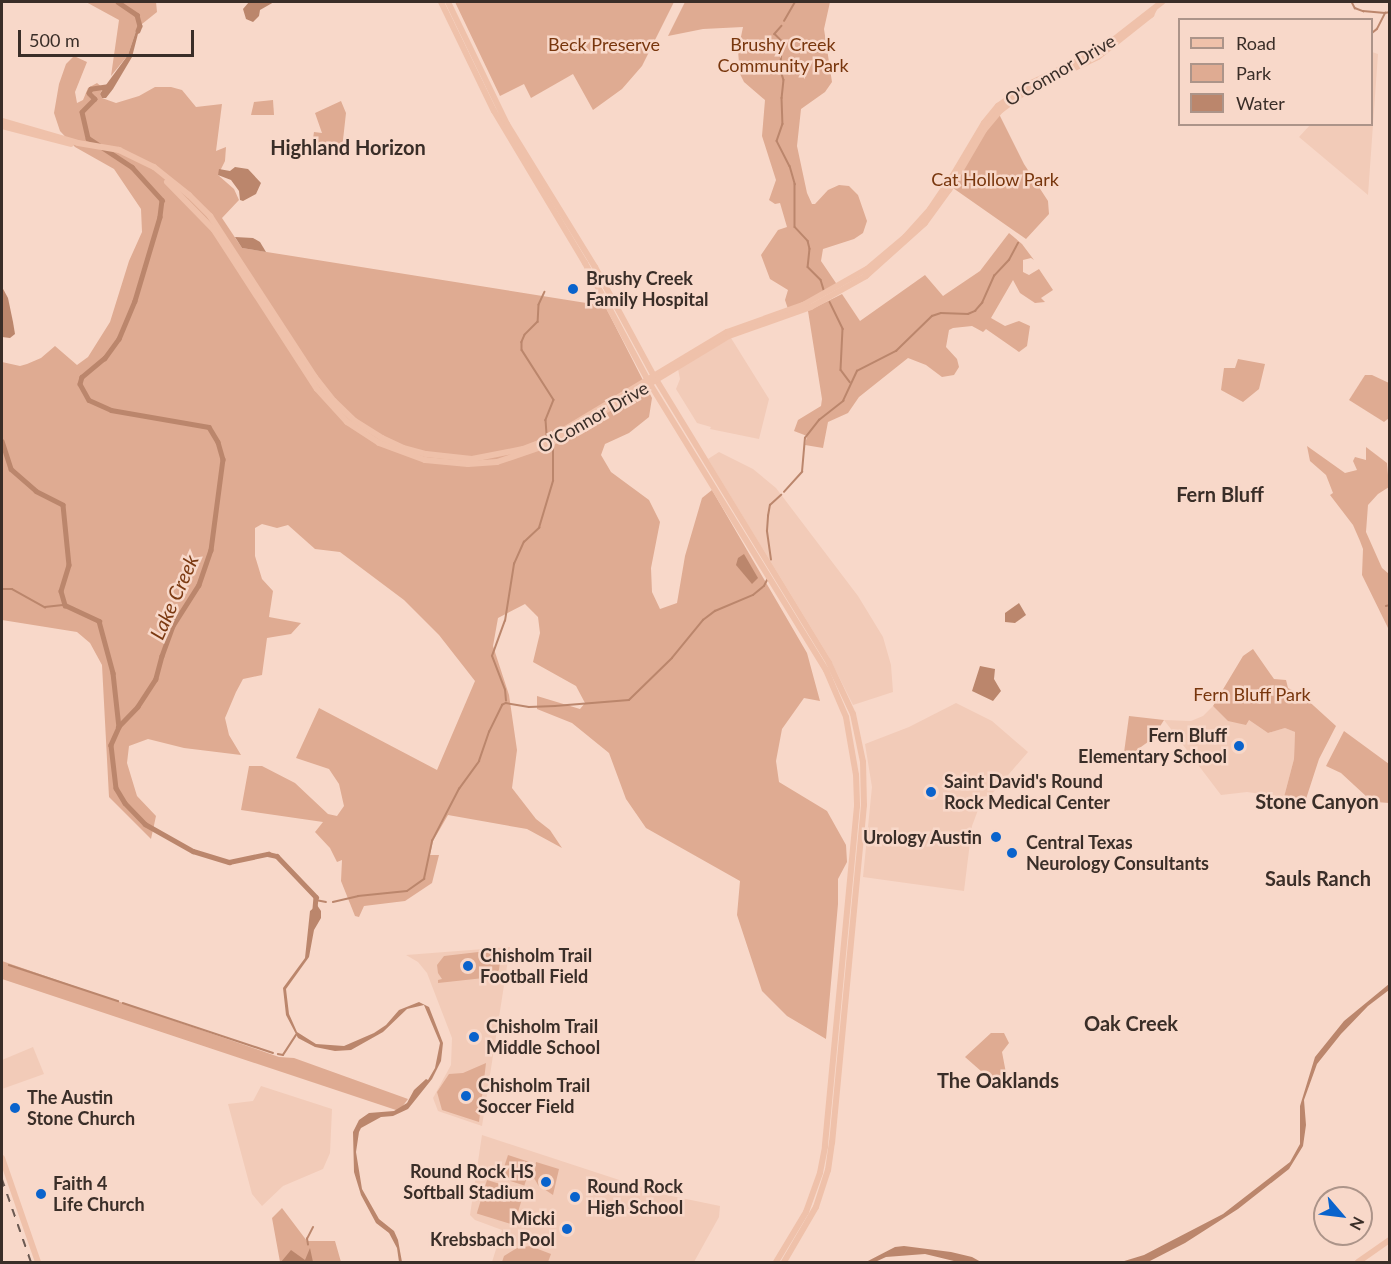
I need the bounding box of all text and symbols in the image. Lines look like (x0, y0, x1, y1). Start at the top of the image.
scale bar (21, 18, 196, 56)
legend (1178, 18, 1373, 126)
text: 500 m (29, 29, 80, 51)
street label: O'Connor Drive (1001, 30, 1119, 110)
text: Road (1236, 32, 1276, 54)
park label: Beck Preserve (548, 33, 660, 55)
park label: Brushy Creek Community Park (717, 34, 849, 76)
text: Park (1236, 62, 1271, 84)
text: Water (1236, 92, 1285, 114)
district label: Highland Horizon (270, 135, 426, 159)
park label: Cat Hollow Park (931, 168, 1059, 190)
place label: Brushy Creek Family Hospital (586, 268, 709, 310)
marker: Brushy Creek Family Hospital (564, 280, 582, 298)
street label: O'Connor Drive (534, 377, 652, 457)
district label: Fern Bluff (1176, 482, 1264, 506)
water label: Lake Creek (145, 551, 203, 643)
park label: Fern Bluff Park (1193, 683, 1311, 705)
place label: Fern Bluff Elementary School (1078, 725, 1227, 768)
marker: Fern Bluff Elementary School (1232, 739, 1246, 753)
place label: Saint David's Round Rock Medical Center (944, 771, 1110, 814)
marker: Saint David's Round Rock Medical Center (922, 783, 940, 801)
district label: Stone Canyon (1255, 789, 1379, 813)
place label: Urology Austin (862, 826, 982, 848)
marker: Urology Austin (987, 828, 1005, 846)
place label: Central Texas Neurology Consultants (1026, 832, 1209, 874)
marker: Central Texas Neurology Consultants (1003, 844, 1021, 862)
district label: Sauls Ranch (1265, 866, 1371, 890)
place label: Chisholm Trail Football Field (480, 945, 593, 988)
marker: Chisholm Trail Football Field (461, 959, 475, 973)
district label: Oak Creek (1084, 1011, 1178, 1035)
place label: Chisholm Trail Middle School (486, 1016, 600, 1058)
marker: Chisholm Trail Middle School (467, 1030, 481, 1044)
district label: The Oaklands (937, 1068, 1059, 1092)
place label: Chisholm Trail Soccer Field (478, 1075, 591, 1118)
place label: The Austin Stone Church (27, 1087, 135, 1130)
marker: Chisholm Trail Soccer Field (459, 1089, 473, 1103)
marker: The Austin Stone Church (8, 1101, 22, 1115)
place label: Round Rock HS Softball Stadium (403, 1161, 534, 1204)
place label: Faith 4 Life Church (53, 1173, 145, 1216)
marker: Round Rock HS Softball Stadium (539, 1175, 553, 1189)
place label: Round Rock High School (587, 1176, 683, 1218)
north arrow (1313, 1186, 1373, 1246)
marker: Faith 4 Life Church (34, 1187, 48, 1201)
marker: Round Rock High School (568, 1190, 582, 1204)
place label: Micki Krebsbach Pool (430, 1208, 555, 1250)
text: N (1346, 1214, 1369, 1234)
marker: Micki Krebsbach Pool (560, 1222, 574, 1236)

